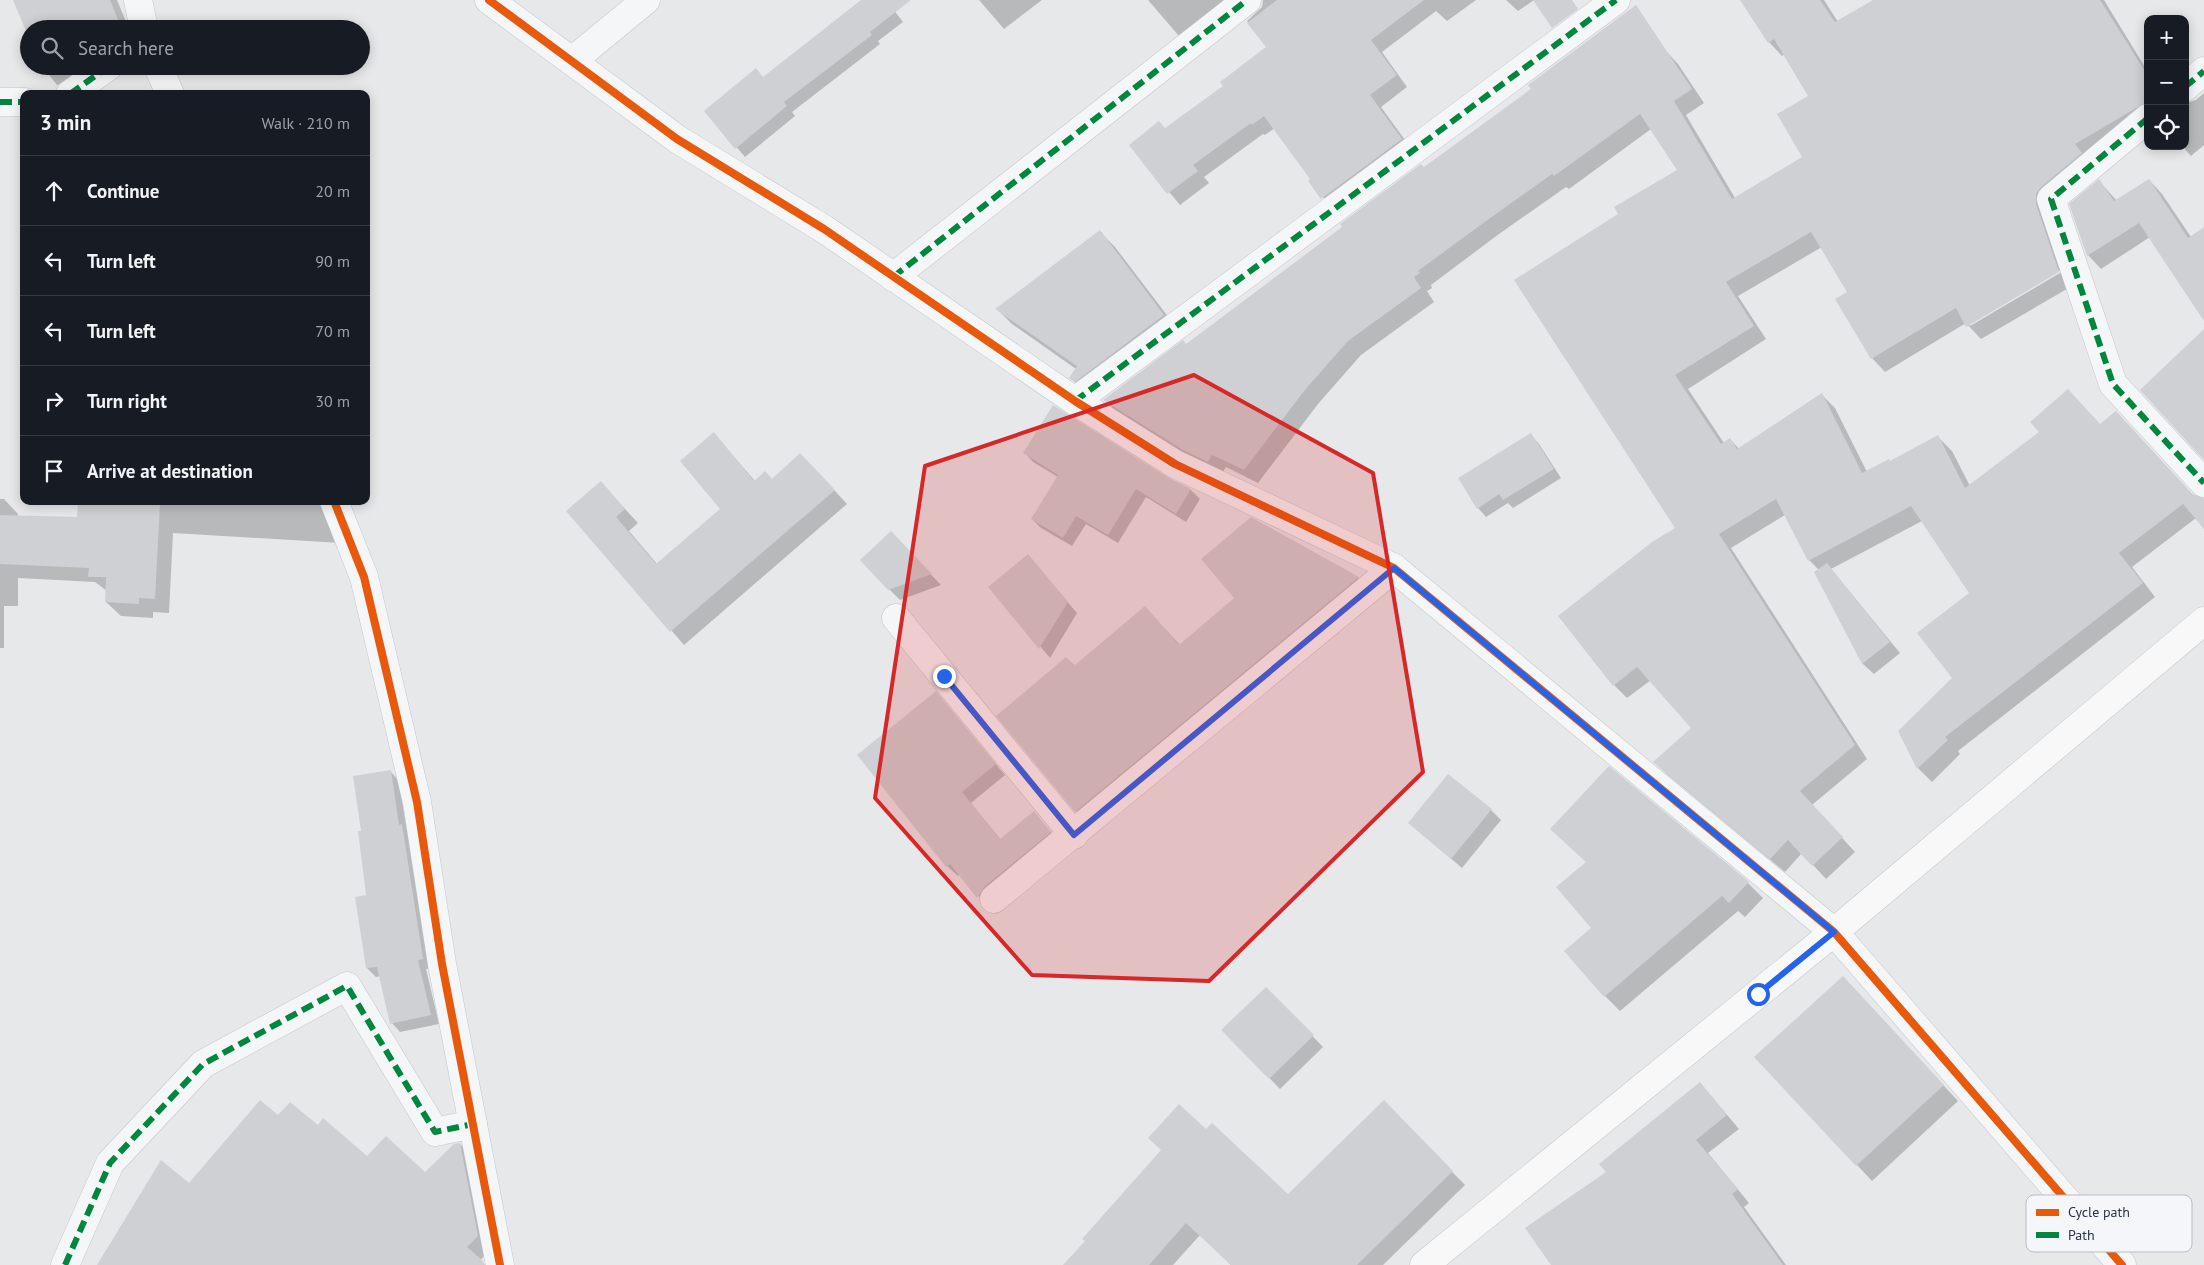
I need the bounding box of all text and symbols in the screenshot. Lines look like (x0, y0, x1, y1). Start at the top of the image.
map controls (2144, 15, 2189, 150)
button: + (2144, 15, 2189, 60)
search box (20, 20, 370, 75)
icon: search (38, 34, 66, 62)
text: Search here (78, 36, 174, 60)
button: − (2144, 60, 2189, 105)
button: locate (2144, 105, 2189, 150)
text: 3 min (40, 109, 91, 136)
text: Walk · 210 m (261, 113, 350, 133)
icon: ahead (40, 177, 68, 205)
text: Continue (87, 179, 159, 203)
text: 20 m (315, 181, 350, 201)
icon: left (40, 247, 68, 275)
text: Turn left (87, 249, 156, 273)
text: 90 m (315, 251, 350, 271)
icon: left (40, 317, 68, 345)
text: Turn left (87, 319, 156, 343)
text: 70 m (315, 321, 350, 341)
icon: right (40, 387, 68, 415)
text: Turn right (87, 389, 167, 413)
text: 30 m (315, 391, 350, 411)
icon: arrive (40, 457, 68, 485)
text: Arrive at destination (87, 459, 253, 483)
route end (933, 665, 956, 688)
route start (1747, 983, 1770, 1006)
legend (2026, 1195, 2192, 1252)
text: Cycle path (2068, 1203, 2130, 1221)
text: Path (2068, 1226, 2095, 1244)

